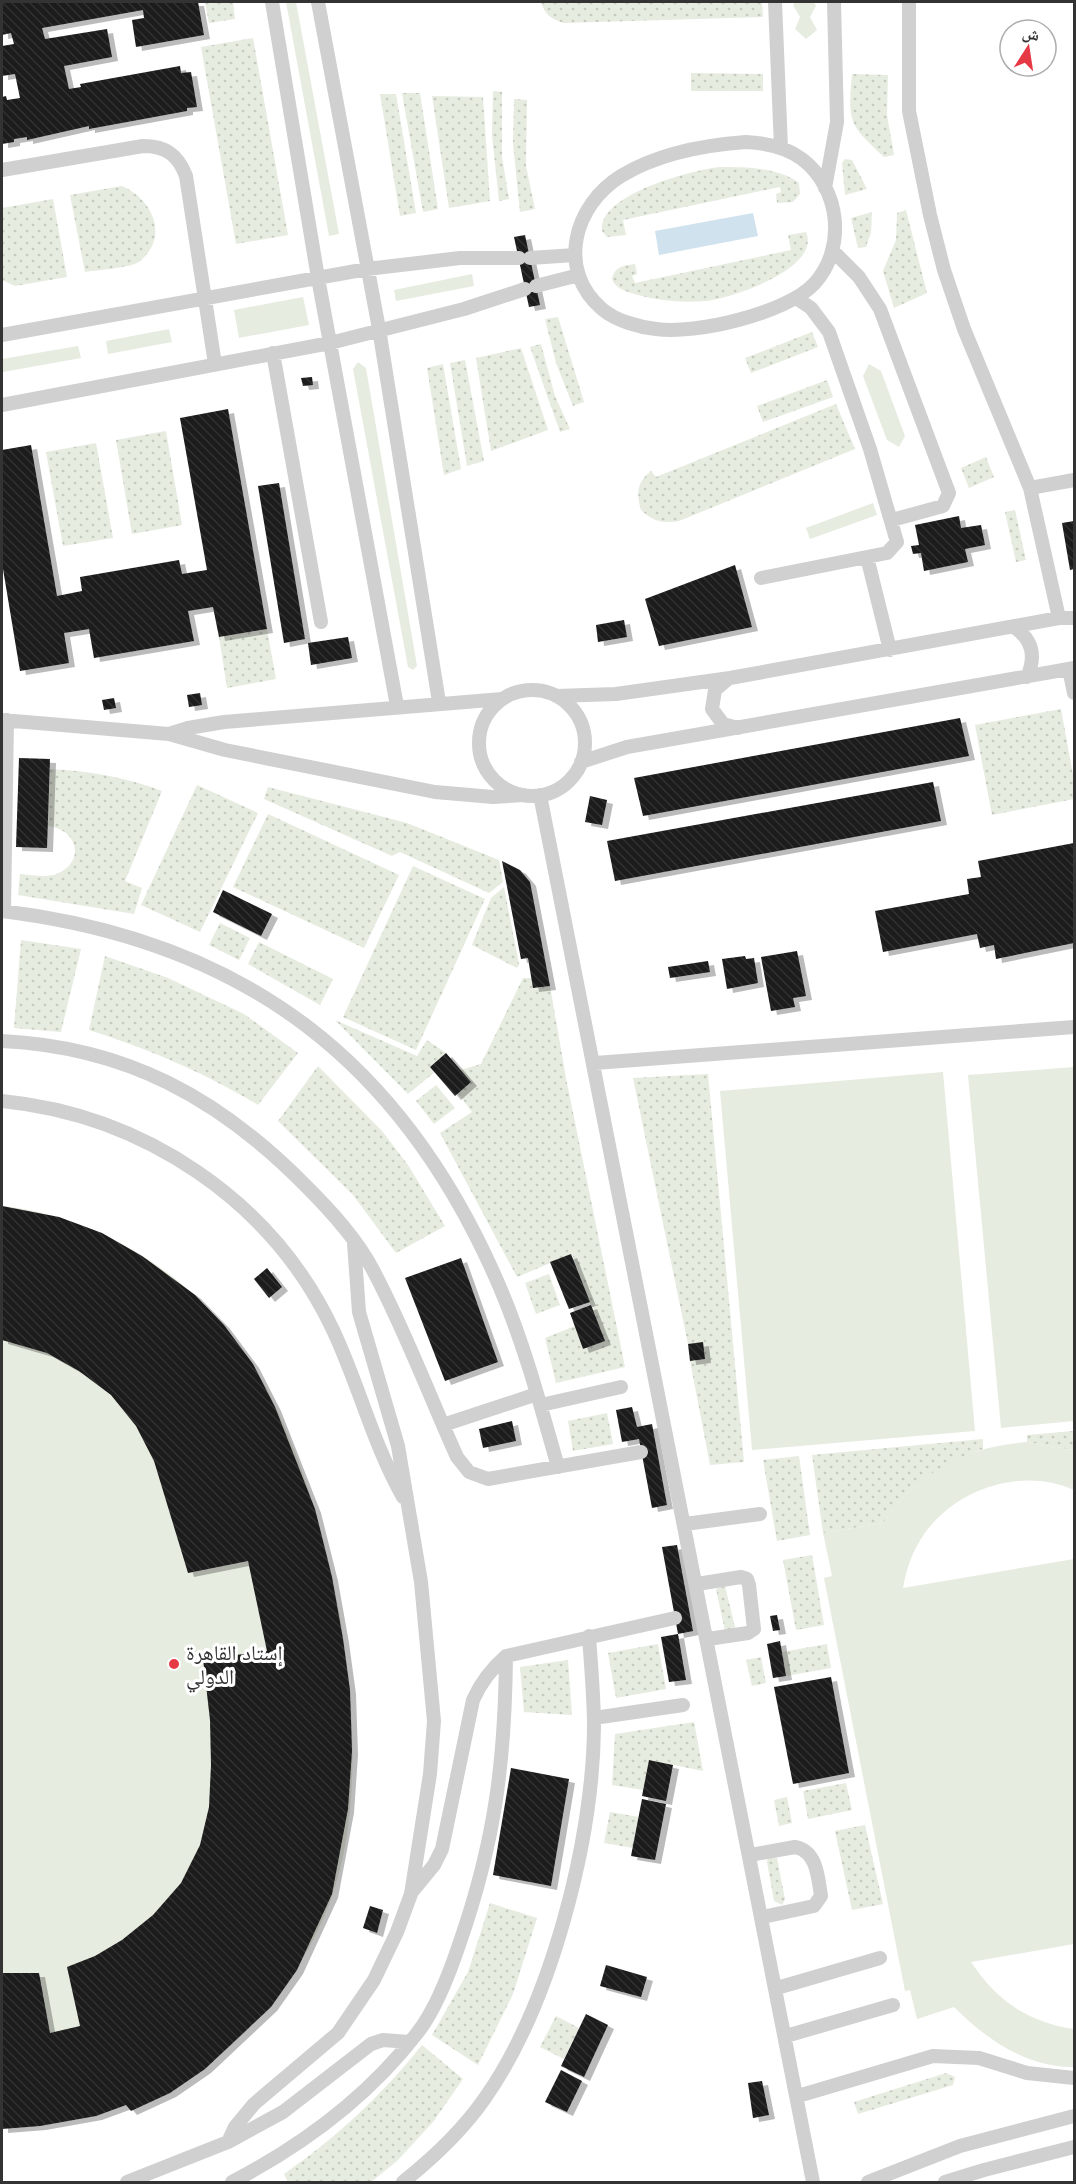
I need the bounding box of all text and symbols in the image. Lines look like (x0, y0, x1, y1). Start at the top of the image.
north arrow (998, 18, 1058, 78)
text: ش (1021, 22, 1042, 45)
place label: إستاد القاهرة الدولي (186, 1639, 283, 1693)
marker: إستاد القاهرة الدولي (167, 1657, 181, 1671)

